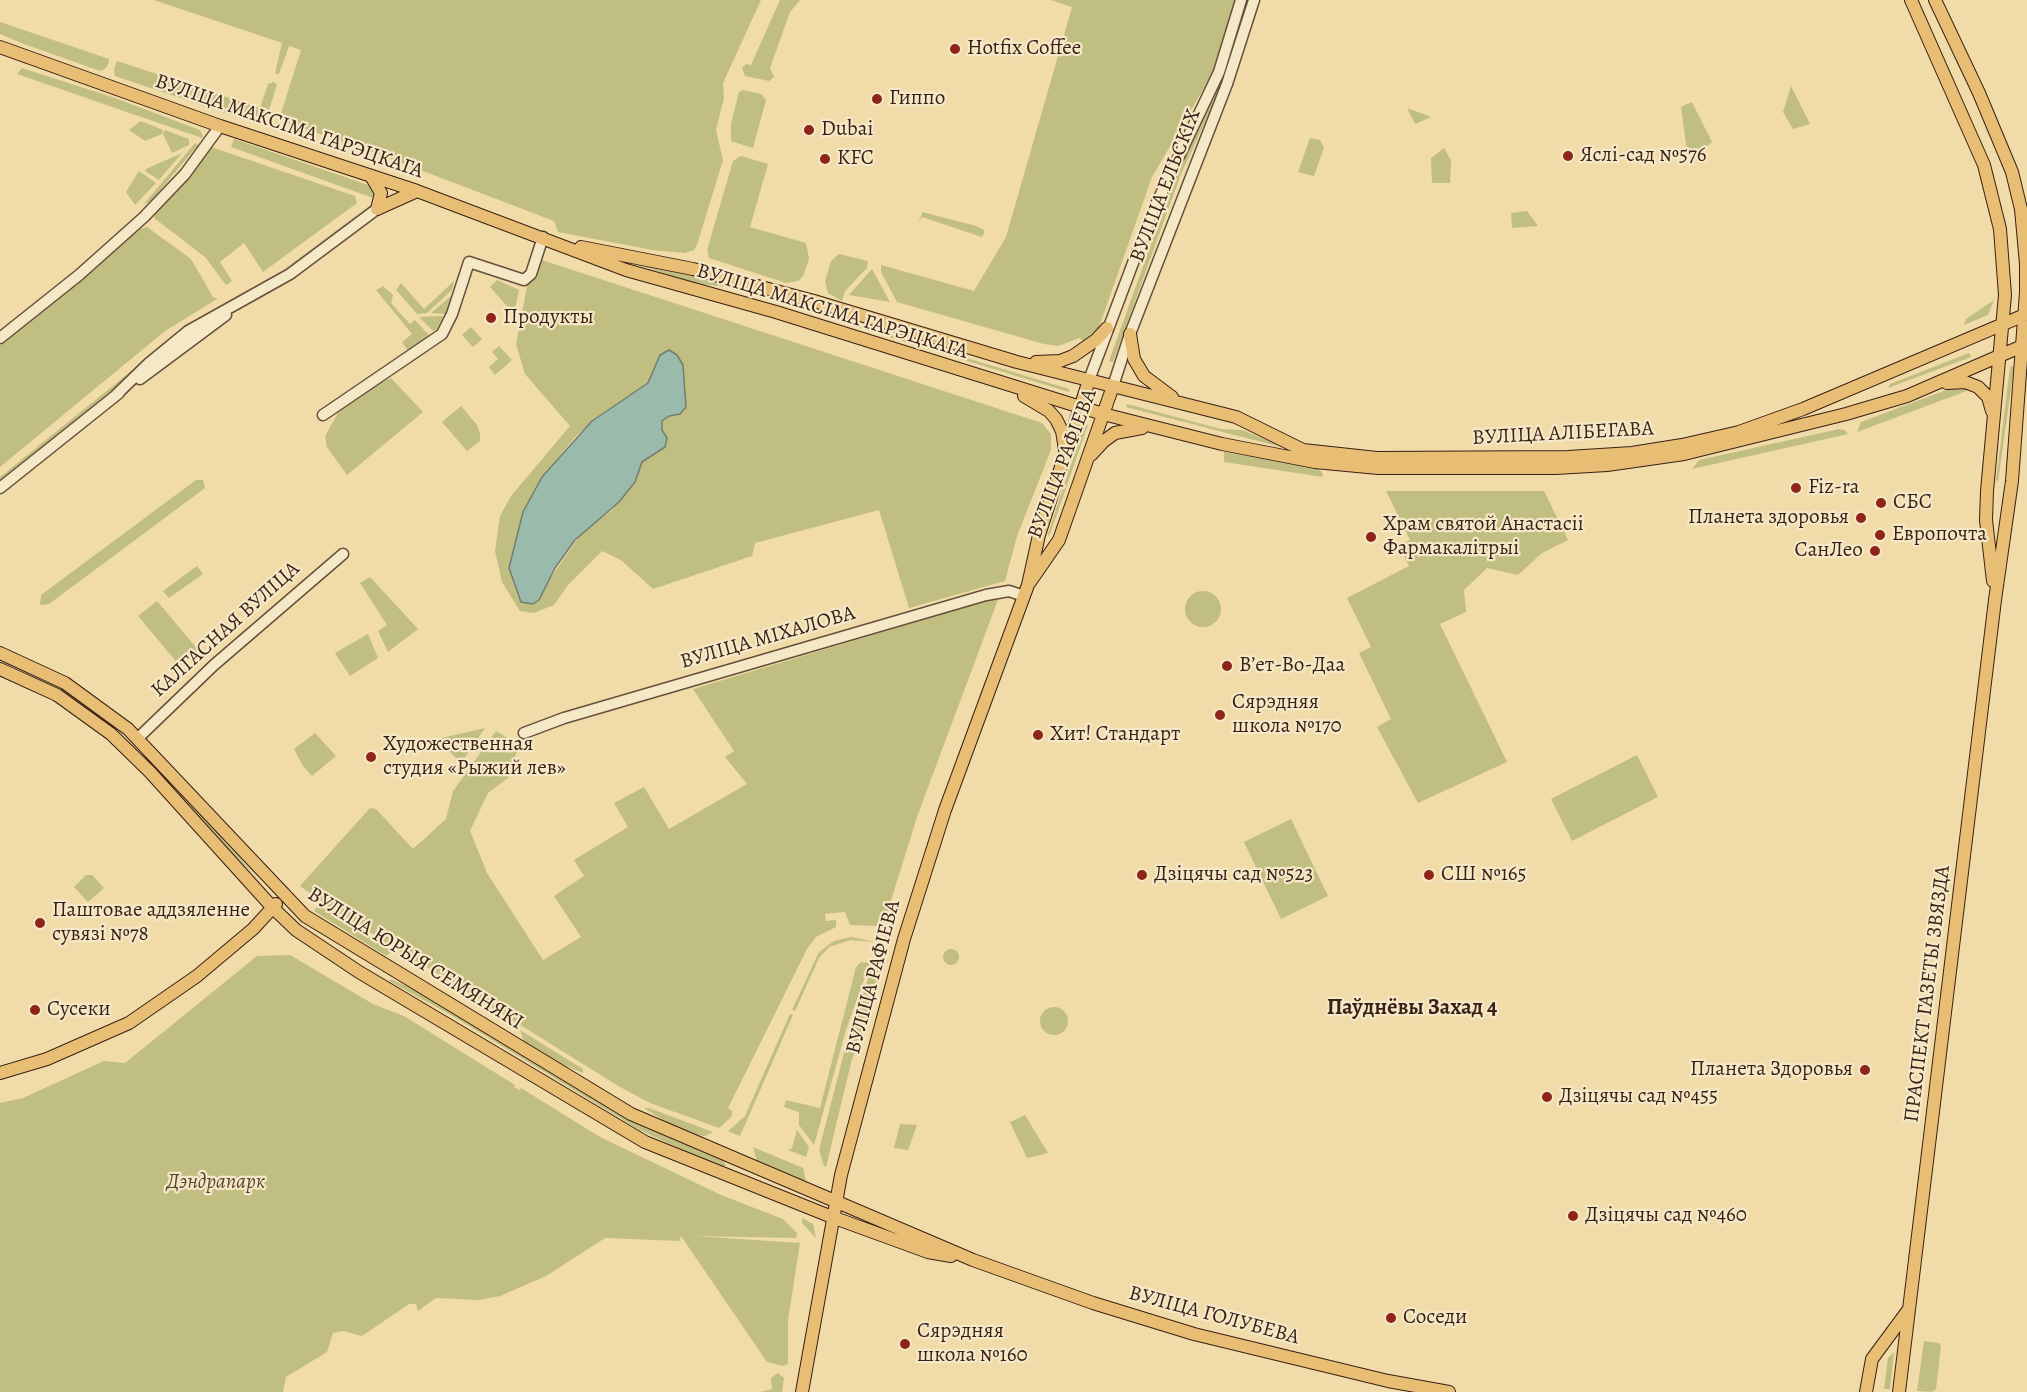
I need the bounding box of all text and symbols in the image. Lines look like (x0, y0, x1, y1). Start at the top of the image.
place label: Hotfix Coffee (967, 36, 1081, 62)
marker: Hotfix Coffee (948, 42, 962, 56)
street label: ВУЛІЦА МАКСІМА ГАРЭЦКАГА (152, 69, 426, 185)
place label: Гиппо (889, 86, 945, 112)
marker: Гиппо (870, 92, 884, 106)
street label: ВУЛІЦА ЕЛЬСКІХ (1125, 106, 1207, 266)
place label: Dubai (821, 117, 873, 143)
marker: Dubai (802, 123, 816, 137)
place label: Яслі-сад №576 (1580, 143, 1706, 169)
place label: KFC (837, 146, 874, 172)
marker: Яслі-сад №576 (1561, 149, 1575, 163)
marker: KFC (818, 152, 832, 166)
street label: ВУЛІЦА МАКСІМА ГАРЭЦКАГА (693, 259, 971, 365)
place label: Продукты (503, 305, 594, 331)
marker: Продукты (484, 311, 498, 325)
street label: ВУЛІЦА РАФІЕВА (1023, 386, 1103, 542)
street label: ВУЛІЦА АЛІБЕГАВА (1472, 417, 1654, 451)
place label: Fiz-ra (1808, 475, 1860, 501)
marker: Fiz-ra (1789, 481, 1803, 495)
place label: СБС (1893, 490, 1932, 516)
marker: СБС (1874, 496, 1888, 510)
place label: Планета здоровья (1688, 505, 1849, 531)
marker: Планета здоровья (1854, 511, 1868, 525)
place label: Храм святой Анастасіі Фармакалітрыі (1383, 512, 1584, 562)
place label: Европочта (1892, 522, 1987, 548)
marker: Европочта (1873, 528, 1887, 542)
marker: Храм святой Анастасіі Фармакалітрыі (1364, 530, 1378, 544)
place label: СанЛео (1794, 538, 1863, 564)
marker: СанЛео (1868, 544, 1882, 558)
street label: КАЛГАСНАЯ ВУЛІЦА (147, 557, 305, 703)
street label: ВУЛІЦА МІХАЛОВА (678, 601, 858, 675)
place label: Вʼет-Во-Даа (1239, 653, 1345, 679)
marker: Вʼет-Во-Даа (1220, 659, 1234, 673)
place label: Сярэдняя школа №170 (1232, 690, 1342, 740)
marker: Сярэдняя школа №170 (1213, 708, 1227, 722)
place label: Хит! Стандарт (1050, 722, 1180, 748)
marker: Хит! Стандарт (1031, 728, 1045, 742)
place label: Художественная студия «Рыжий лев» (383, 732, 566, 782)
marker: Художественная студия «Рыжий лев» (364, 750, 378, 764)
place label: Дзіцячы сад №523 (1154, 862, 1313, 888)
place label: СШ №165 (1441, 862, 1527, 888)
street label: ПРАСПЕКТ ГАЗЕТЫ ЗВЯЗДА (1900, 864, 1956, 1124)
marker: Дзіцячы сад №523 (1135, 868, 1149, 882)
marker: СШ №165 (1422, 868, 1436, 882)
street label: ВУЛІЦА ЮРЫЯ СЕМЯНЯКІ (302, 882, 528, 1036)
street label: ВУЛІЦА РАФІЕВА (841, 897, 907, 1057)
place label: Паштовае аддзяленне сувязі №78 (52, 898, 250, 948)
marker: Паштовае аддзяленне сувязі №78 (33, 916, 47, 930)
district label: Паўднёвы Захад 4 (1327, 996, 1497, 1022)
place label: Сусеки (47, 997, 111, 1023)
marker: Сусеки (28, 1003, 42, 1017)
place label: Планета Здоровья (1690, 1057, 1853, 1083)
marker: Планета Здоровья (1858, 1063, 1872, 1077)
place label: Дзіцячы сад №455 (1559, 1084, 1718, 1110)
marker: Дзіцячы сад №455 (1540, 1090, 1554, 1104)
park label: Дэндрапарк (167, 1170, 265, 1196)
place label: Дзіцячы сад №460 (1585, 1203, 1747, 1229)
marker: Дзіцячы сад №460 (1566, 1209, 1580, 1223)
street label: ВУЛІЦА ГОЛУБЕВА (1126, 1281, 1302, 1351)
place label: Соседи (1403, 1305, 1467, 1331)
marker: Соседи (1384, 1311, 1398, 1325)
place label: Сярэдняя школа №160 (917, 1319, 1028, 1369)
marker: Сярэдняя школа №160 (898, 1337, 912, 1351)

